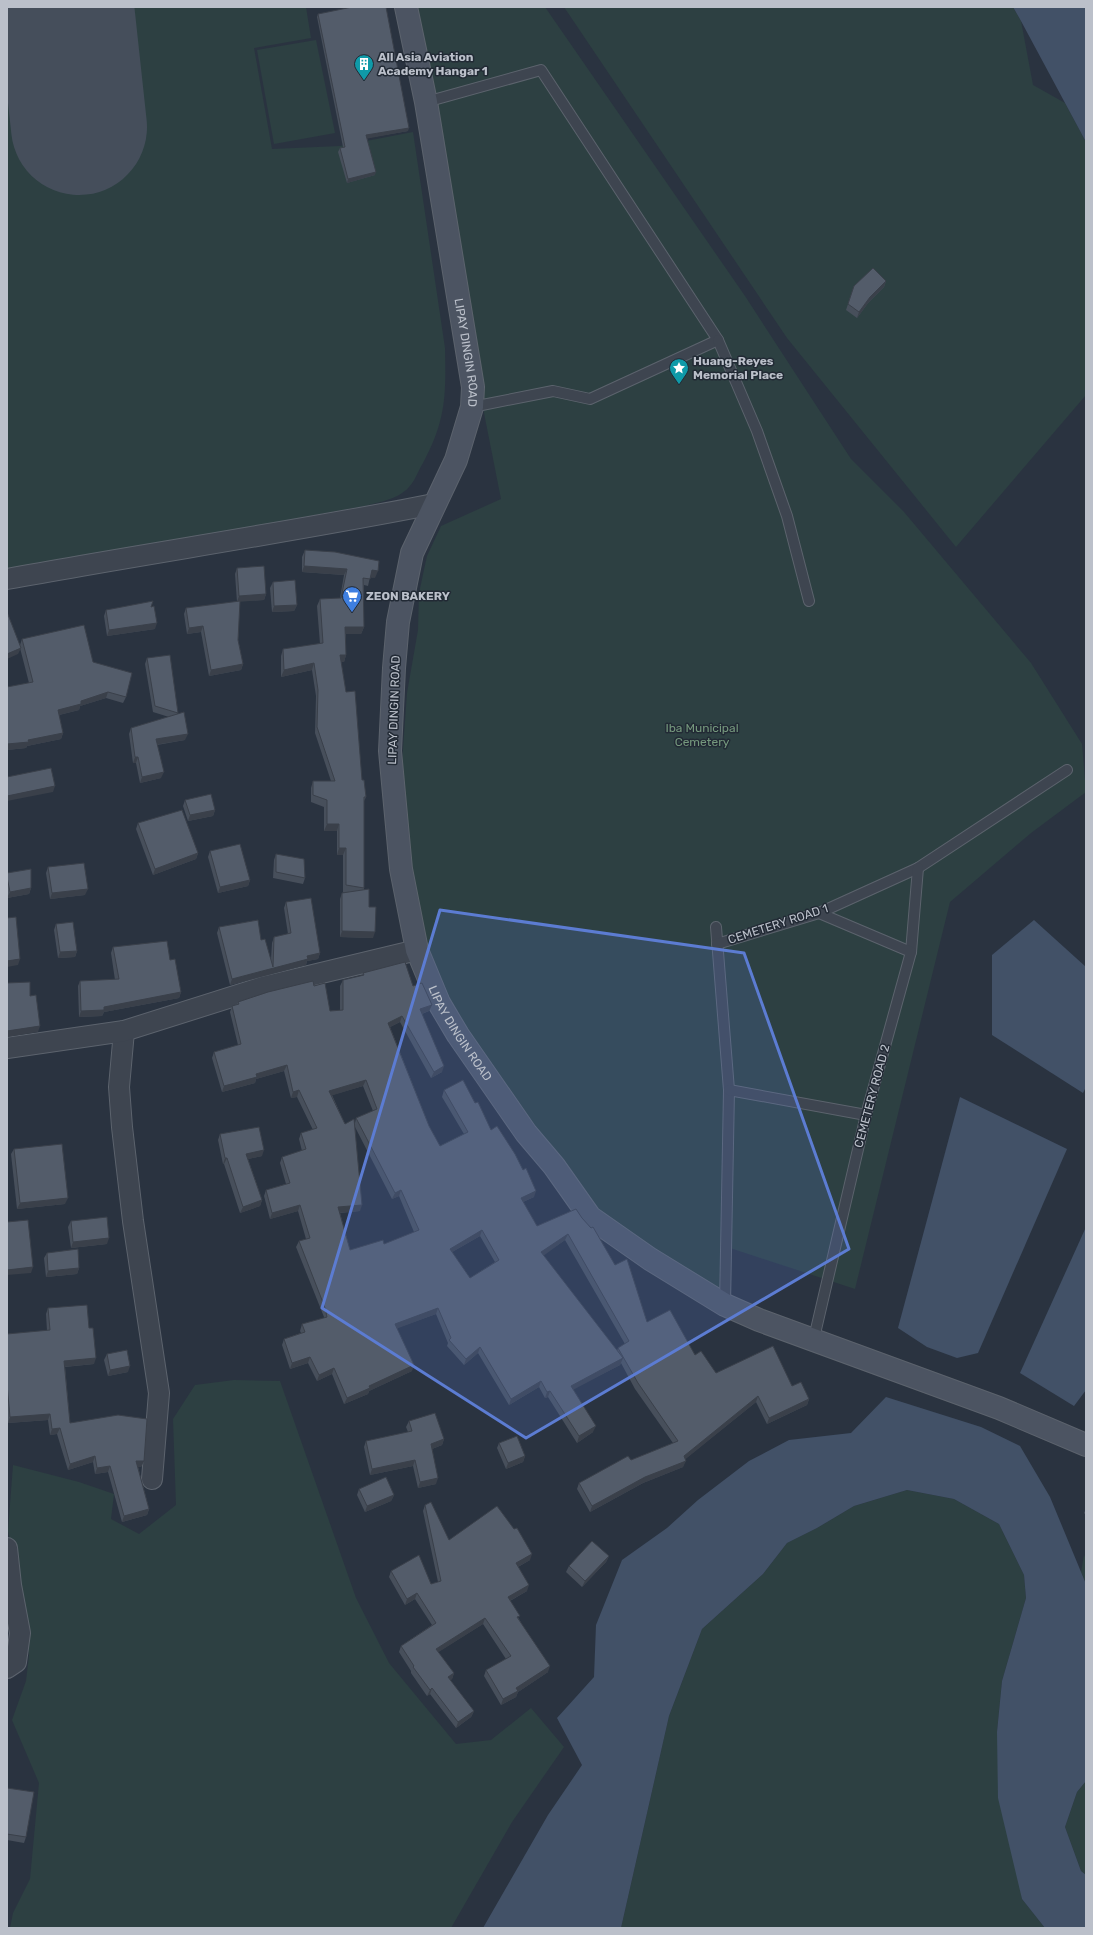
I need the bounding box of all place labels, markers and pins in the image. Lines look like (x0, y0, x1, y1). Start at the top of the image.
place label: All Asia Aviation Academy Hangar 1 (378, 50, 488, 78)
building icon: All Asia Aviation Academy Hangar 1 (353, 53, 375, 81)
place label: Huang-Reyes Memorial Place (693, 354, 783, 382)
place icon: Huang-Reyes Memorial Place (668, 357, 690, 385)
supermarket icon: ZEON BAKERY (341, 585, 363, 613)
place label: ZEON BAKERY (366, 589, 450, 603)

